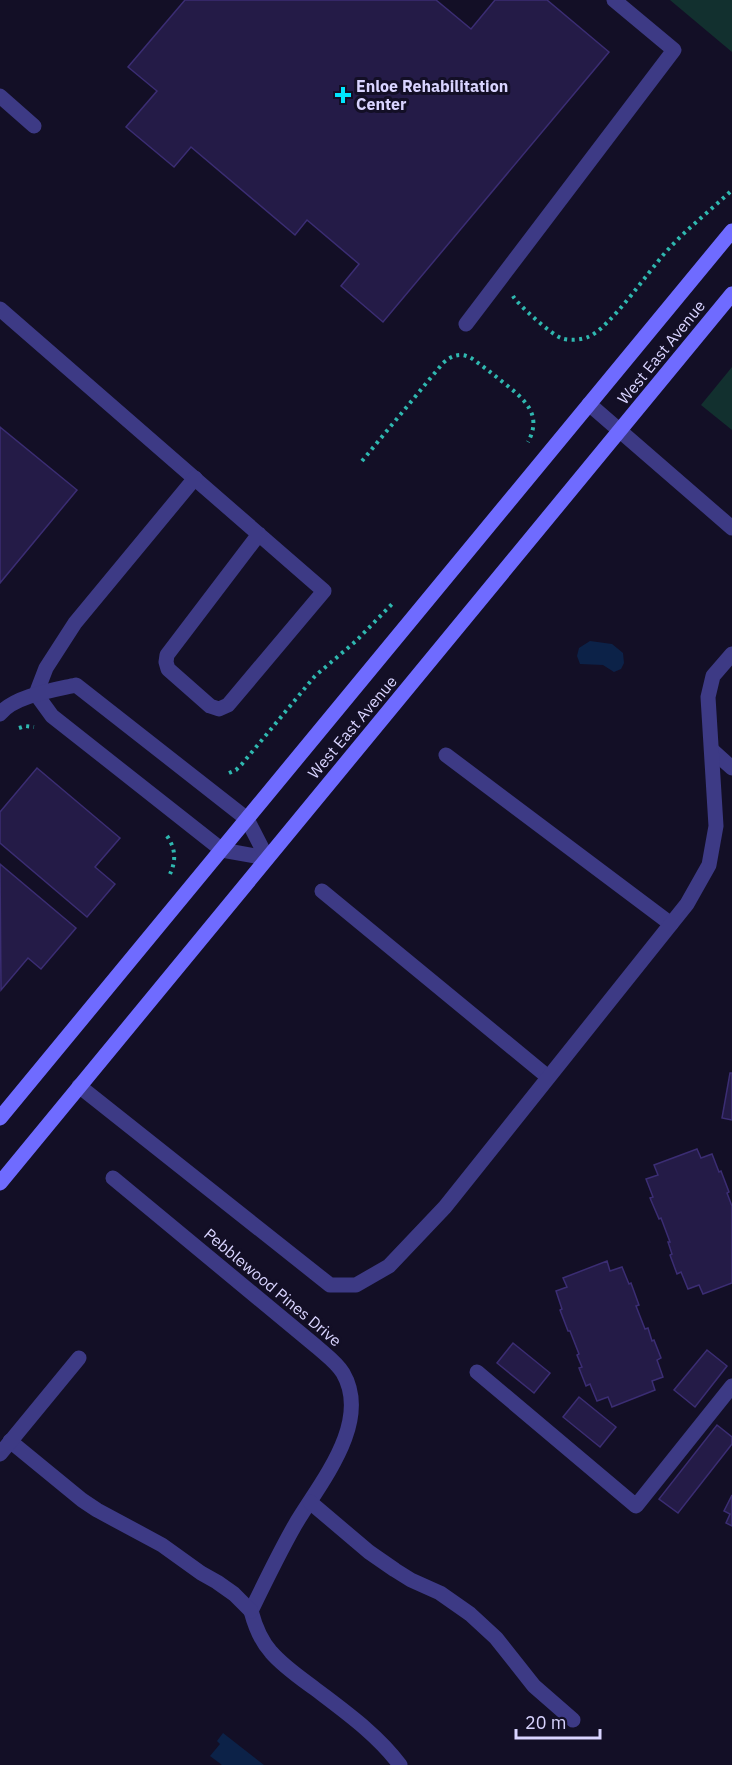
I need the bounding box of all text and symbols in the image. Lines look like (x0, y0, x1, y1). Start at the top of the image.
place label: Enloe Rehabilitation Center (356, 76, 508, 114)
marker: Enloe Rehabilitation Center (334, 86, 352, 104)
street label: West East Avenue (613, 296, 709, 408)
street label: West East Avenue (303, 671, 401, 783)
street label: Pebblewood Pines Drive (200, 1224, 346, 1350)
scale bar (516, 1702, 600, 1740)
text: 20 m (525, 1711, 567, 1734)

